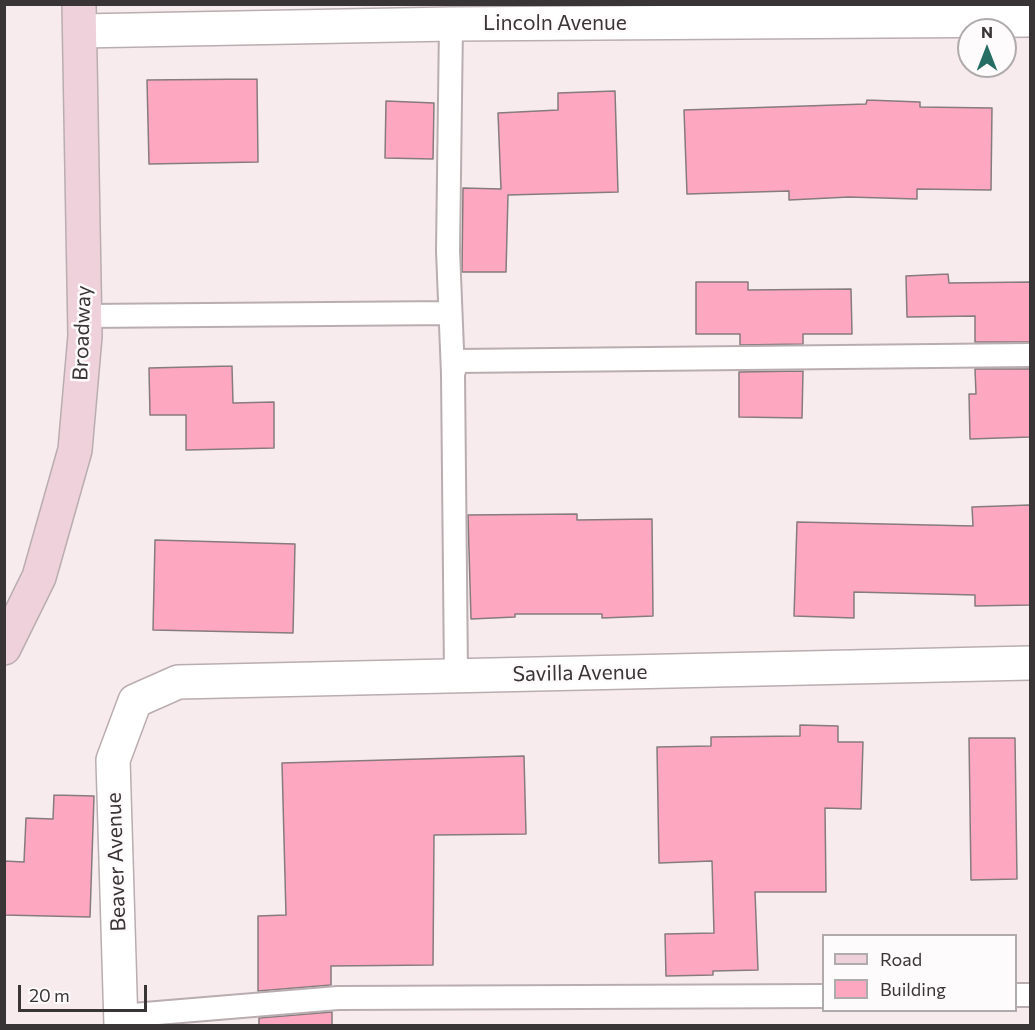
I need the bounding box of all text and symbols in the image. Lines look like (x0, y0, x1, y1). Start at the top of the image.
street label: Lincoln Avenue (483, 10, 627, 36)
north arrow (957, 18, 1017, 78)
text: N (981, 22, 993, 41)
street label: Broadway (68, 285, 96, 381)
street label: Savilla Avenue (512, 659, 648, 687)
street label: Beaver Avenue (101, 792, 131, 932)
legend (822, 934, 1017, 1012)
text: Road (880, 948, 922, 970)
scale bar (21, 973, 150, 1011)
text: Building (880, 978, 946, 1000)
text: 20 m (29, 984, 70, 1006)

